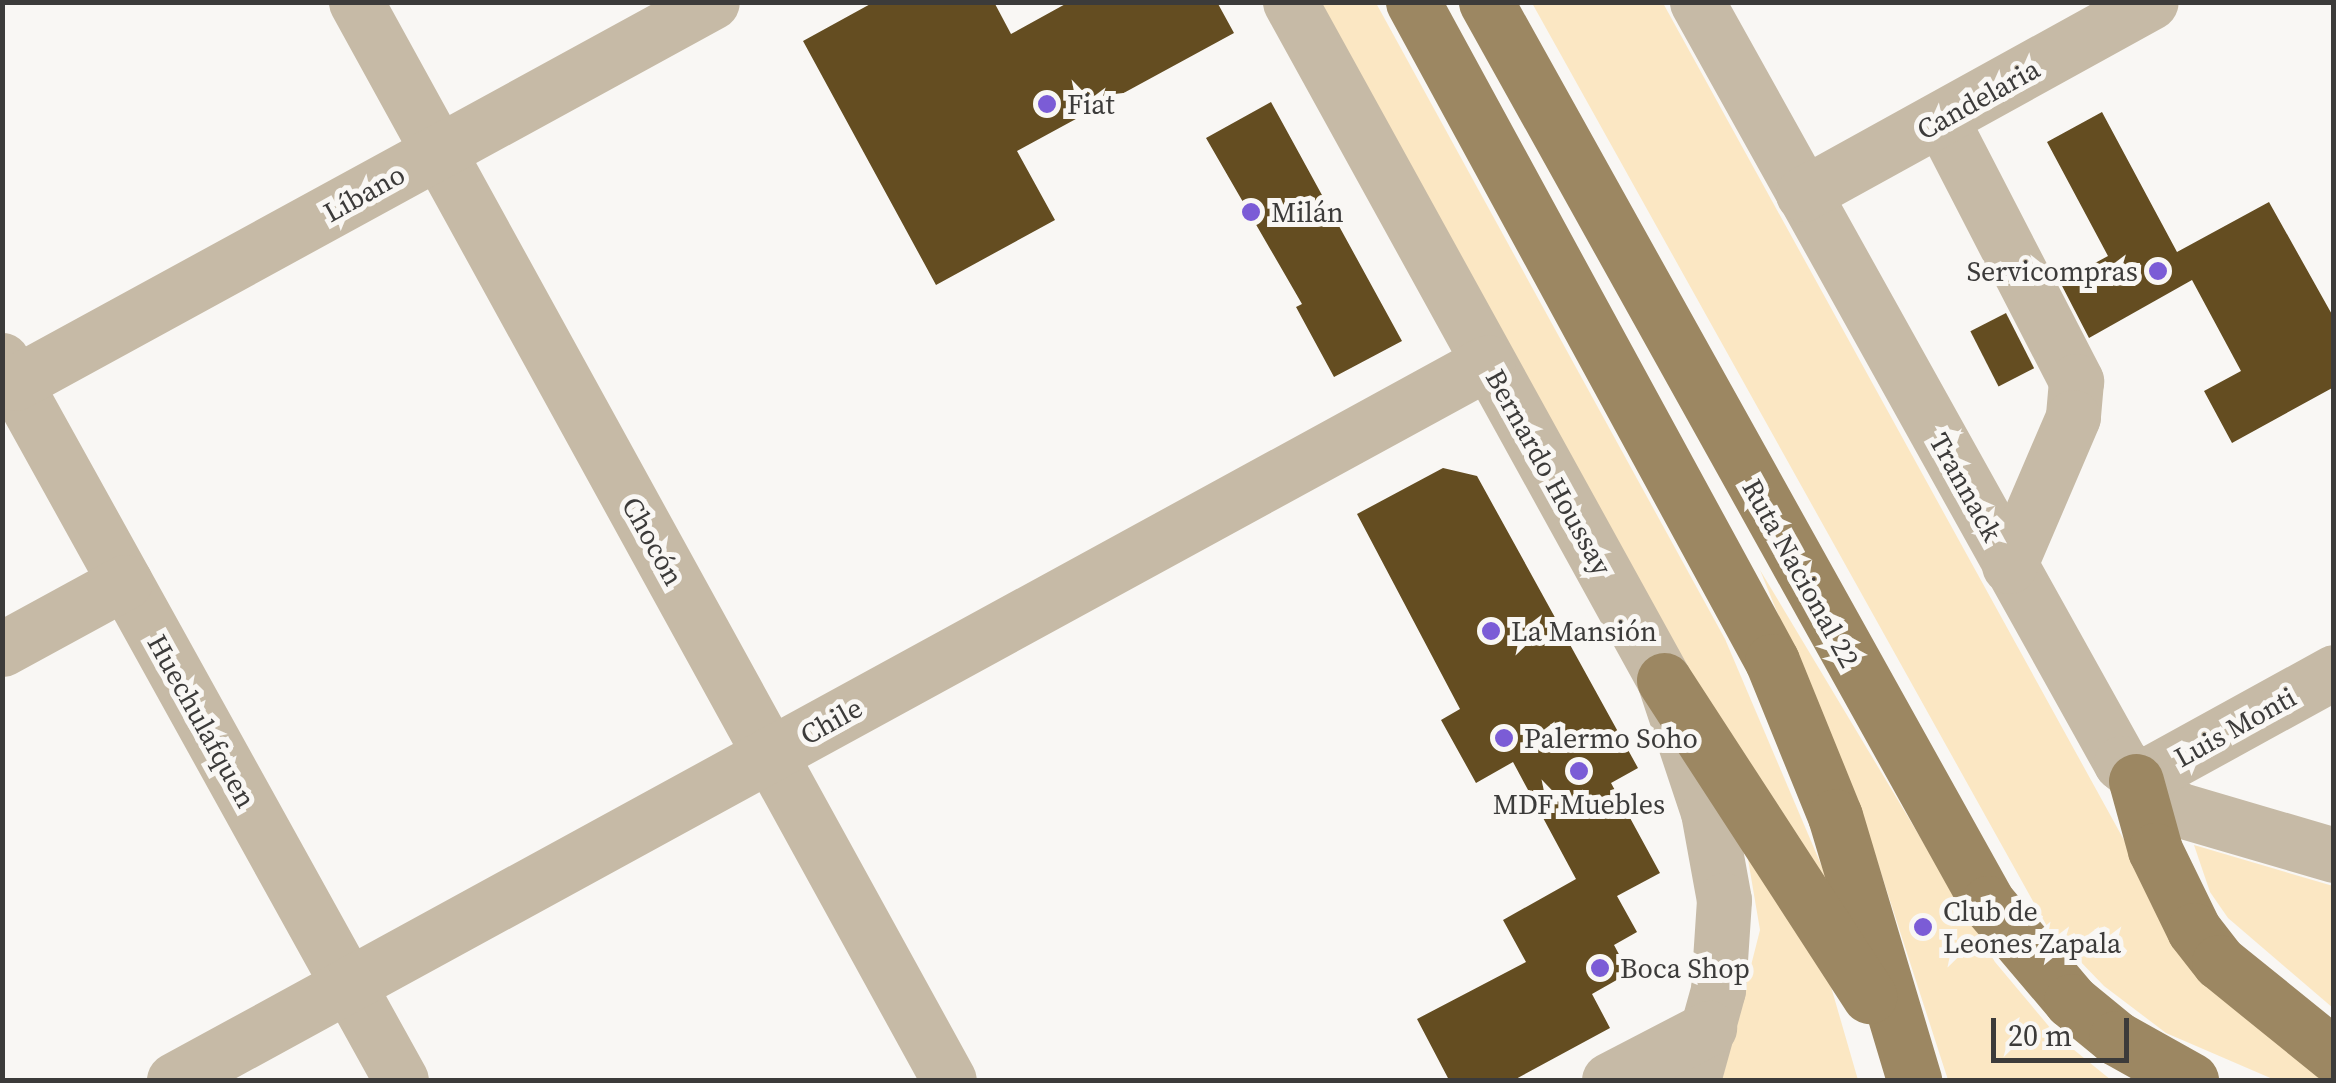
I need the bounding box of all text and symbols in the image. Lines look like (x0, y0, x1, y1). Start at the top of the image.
street label: Candelaria (1911, 52, 2045, 146)
place label: Fiat (1067, 87, 1115, 121)
marker: Fiat (1036, 93, 1058, 115)
street label: Líbano (318, 157, 410, 229)
place label: Milán (1271, 195, 1344, 229)
marker: Milán (1240, 201, 1262, 223)
place label: Servicompras (1967, 254, 2138, 288)
marker: Servicompras (2147, 260, 2169, 282)
street label: Bernardo Houssay (1479, 363, 1619, 581)
street label: Trannack (1923, 427, 2009, 547)
street label: Ruta Nacional 22 (1735, 473, 1867, 673)
street label: Chocón (615, 491, 691, 591)
place label: La Mansión (1511, 614, 1657, 648)
marker: La Mansión (1480, 620, 1502, 642)
street label: Huechulafquen (141, 629, 263, 813)
street label: Luis Monti (2168, 680, 2302, 774)
street label: Chile (794, 690, 868, 752)
place label: Palermo Soho (1524, 721, 1698, 755)
marker: Palermo Soho (1493, 727, 1515, 749)
marker: MDF Muebles (1568, 760, 1590, 782)
place label: MDF Muebles (1493, 787, 1665, 821)
place label: Club de Leones Zapala (1943, 894, 2121, 960)
marker: Club de Leones Zapala (1912, 916, 1934, 938)
place label: Boca Shop (1620, 951, 1750, 985)
marker: Boca Shop (1589, 957, 1611, 979)
scale bar (1996, 998, 2134, 1060)
text: 20 m (2008, 1015, 2072, 1056)

